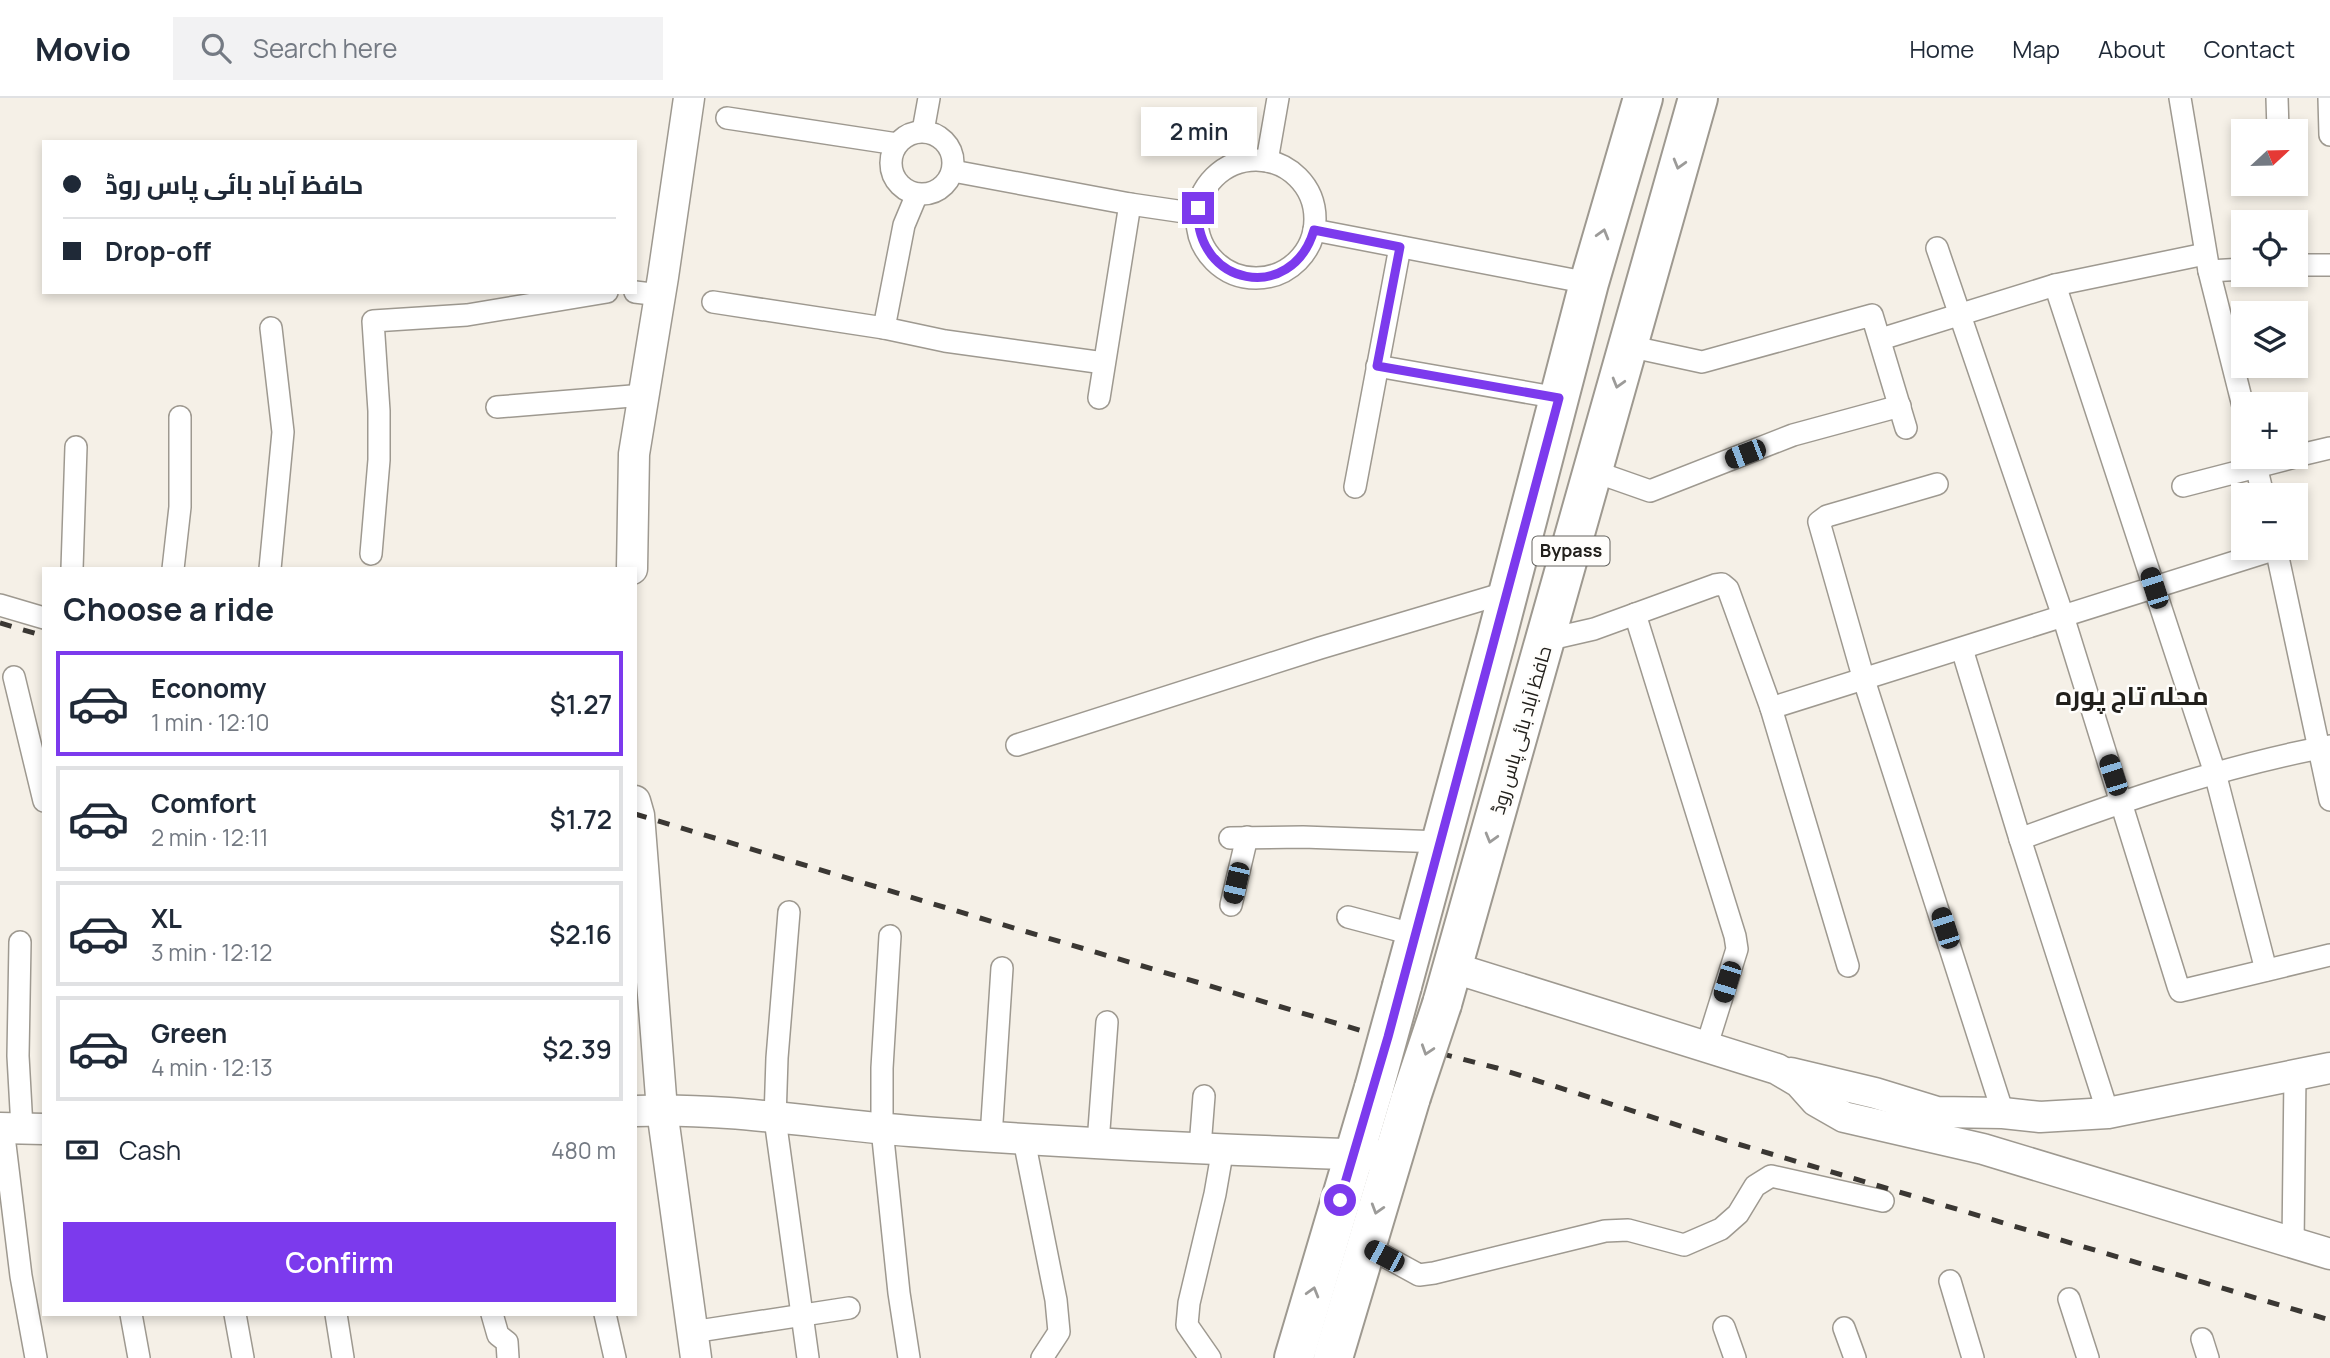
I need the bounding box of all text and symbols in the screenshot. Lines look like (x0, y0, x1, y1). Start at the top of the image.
search box (173, 17, 663, 80)
text: Movio (35, 26, 131, 71)
icon: search (197, 29, 235, 67)
text: Search here (253, 30, 397, 66)
text: Home (1909, 32, 1974, 65)
text: Map (2012, 32, 2060, 65)
text: About (2098, 32, 2166, 65)
text: Contact (2204, 32, 2295, 65)
callout: 2 min (1140, 106, 1256, 155)
text: 2 min (1170, 115, 1228, 147)
north arrow (2231, 119, 2308, 196)
map controls (2231, 119, 2308, 560)
one-way arrow (1673, 157, 1687, 169)
text: حافظ آباد بائی پاس روڈ (105, 166, 363, 202)
route end (1182, 192, 1214, 224)
button: locate (2231, 210, 2308, 287)
one-way arrow (1595, 228, 1610, 240)
text: Drop-off (105, 233, 211, 269)
button: layers (2231, 301, 2308, 378)
one-way arrow (1612, 377, 1626, 389)
button: + (2231, 392, 2308, 469)
car (1722, 437, 1769, 471)
button: − (2231, 483, 2308, 560)
road number: Bypass (1532, 536, 1610, 565)
car (2138, 565, 2171, 611)
text: Choose a ride (63, 587, 274, 631)
street label: حافظ آباد بائی پاس روڈ (1485, 643, 1557, 817)
text: Economy (151, 670, 266, 706)
icon: car (67, 672, 130, 735)
district label: محلہ تاج پورہ (2055, 677, 2209, 714)
text: $1.27 (550, 686, 612, 722)
text: 1 min · 12:10 (151, 706, 269, 738)
car (2097, 752, 2130, 798)
text: Comfort (151, 785, 257, 821)
icon: car (67, 787, 130, 850)
text: $1.72 (550, 801, 612, 837)
text: 2 min · 12:11 (151, 821, 269, 853)
one-way arrow (1484, 832, 1499, 844)
car (1222, 860, 1251, 906)
text: XL (151, 900, 182, 936)
icon: car (67, 902, 130, 965)
car (1929, 905, 1962, 951)
text: $2.16 (549, 916, 612, 952)
text: 3 min · 12:12 (151, 936, 272, 968)
car (1711, 959, 1744, 1005)
text: Green (151, 1015, 227, 1051)
icon: car (67, 1017, 130, 1080)
text: $2.39 (542, 1031, 612, 1067)
one-way arrow (1421, 1044, 1435, 1056)
text: 4 min · 12:13 (151, 1051, 273, 1083)
icon: cash (63, 1131, 101, 1169)
text: Cash (119, 1132, 181, 1168)
text: 480 m (551, 1134, 616, 1166)
route start (1324, 1184, 1356, 1216)
one-way arrow (1371, 1203, 1386, 1215)
button: Confirm (63, 1222, 616, 1302)
car (1361, 1237, 1408, 1275)
one-way arrow (1305, 1287, 1319, 1299)

